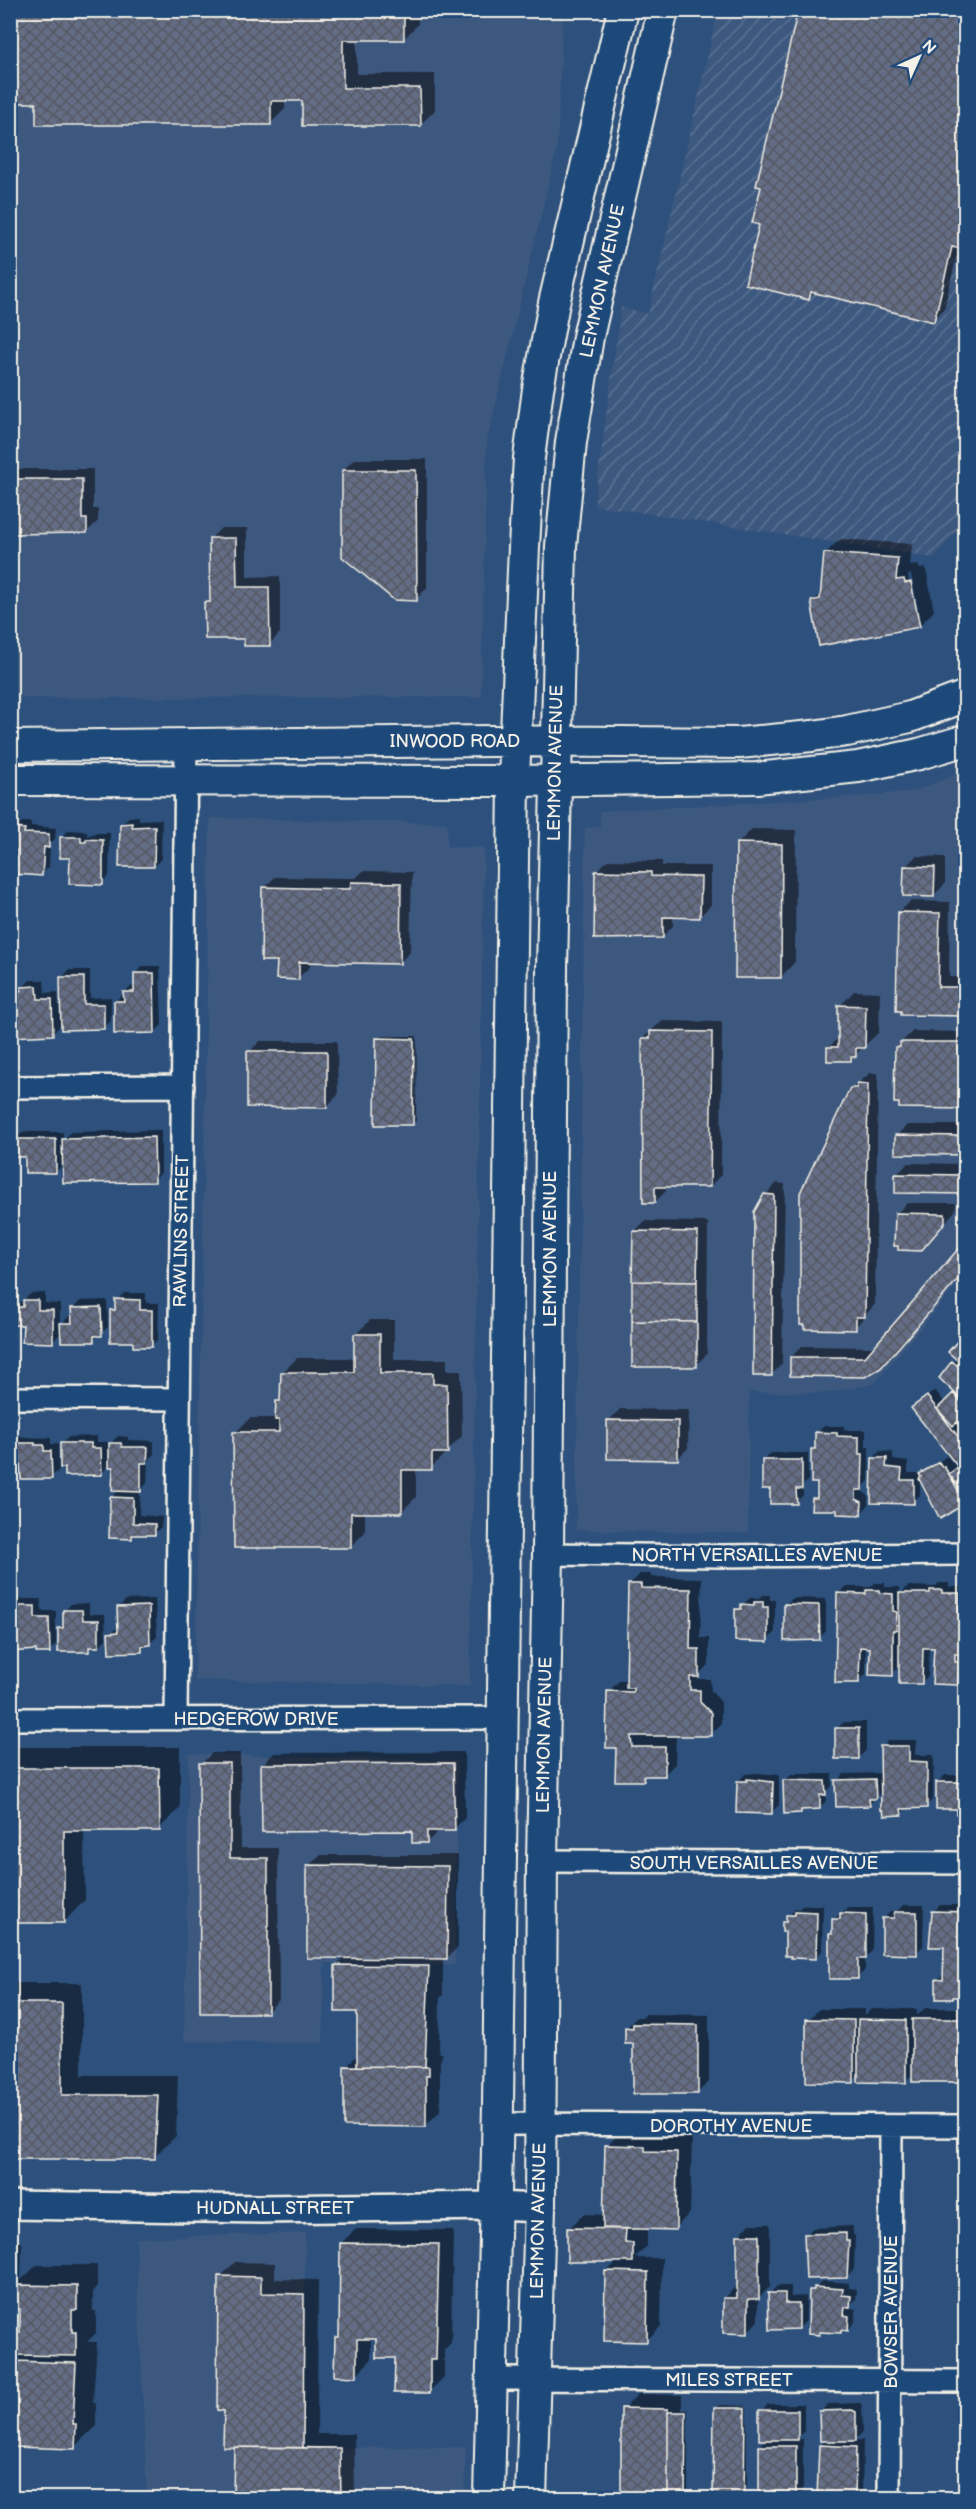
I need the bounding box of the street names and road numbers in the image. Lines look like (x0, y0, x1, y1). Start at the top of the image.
street label: LEMMON AVENUE (576, 202, 629, 360)
street label: LEMMON AVENUE (544, 684, 567, 841)
street label: INWOOD ROAD (390, 731, 520, 752)
street label: RAWLINS STREET (170, 1154, 193, 1308)
street label: LEMMON AVENUE (540, 1171, 561, 1327)
street label: NORTH VERSAILLES AVENUE (632, 1545, 883, 1566)
street label: LEMMON AVENUE (533, 1656, 556, 1813)
street label: HEDGEROW DRIVE (173, 1709, 339, 1730)
street label: SOUTH VERSAILLES AVENUE (630, 1853, 878, 1874)
street label: DOROTHY AVENUE (650, 2116, 812, 2137)
street label: LEMMON AVENUE (527, 2142, 550, 2299)
street label: HUDNALL STREET (196, 2198, 354, 2219)
street label: BOWSER AVENUE (881, 2235, 902, 2389)
street label: MILES STREET (665, 2370, 793, 2391)

